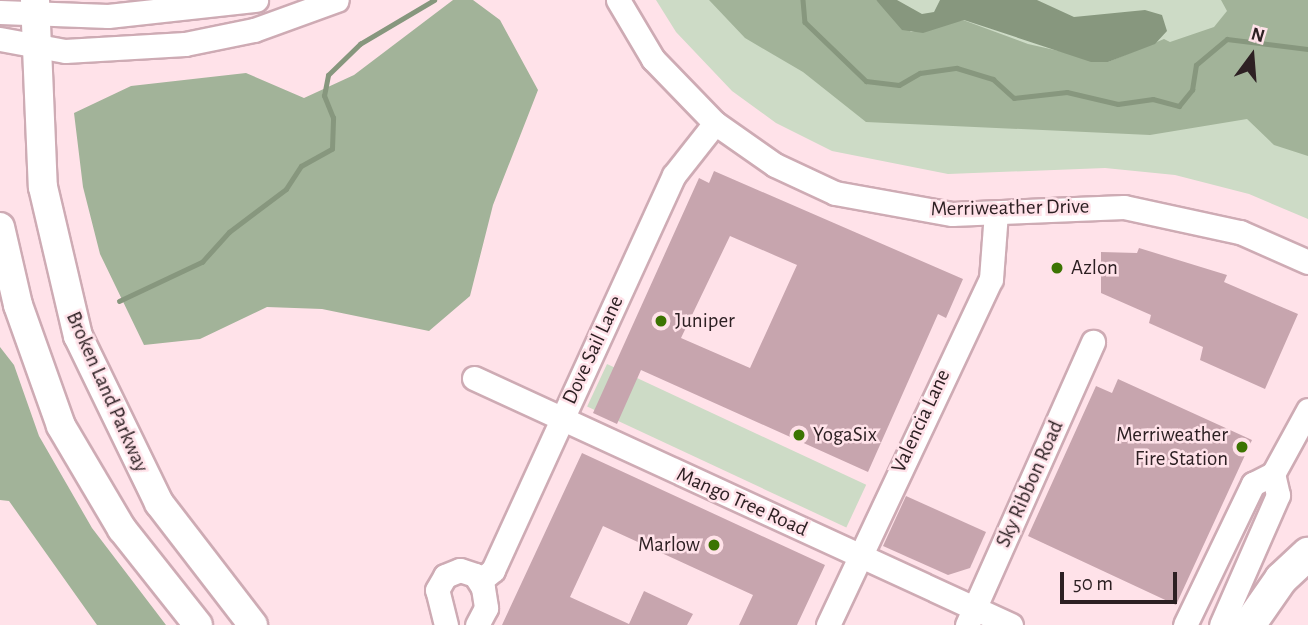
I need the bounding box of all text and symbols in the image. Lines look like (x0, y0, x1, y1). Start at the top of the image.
north arrow (1217, 21, 1287, 91)
text: N (1249, 24, 1267, 46)
street label: Merriweather Drive (930, 194, 1090, 222)
place label: Azlon (1071, 255, 1118, 281)
marker: Azlon (1049, 260, 1065, 276)
street label: Dove Sail Lane (557, 292, 629, 408)
street label: Broken Land Parkway (60, 308, 154, 476)
place label: Juniper (675, 308, 735, 334)
marker: Juniper (653, 313, 669, 329)
street label: Valencia Lane (886, 365, 956, 477)
street label: Sky Ribbon Road (991, 417, 1069, 551)
place label: YogaSix (813, 422, 877, 448)
place label: Merriweather Fire Station (1116, 422, 1228, 472)
marker: YogaSix (791, 427, 807, 443)
marker: Merriweather Fire Station (1234, 439, 1250, 455)
street label: Mango Tree Road (672, 462, 812, 542)
place label: Marlow (638, 532, 700, 558)
marker: Marlow (706, 537, 722, 553)
scale bar (1063, 558, 1180, 602)
text: 50 m (1073, 573, 1113, 594)

